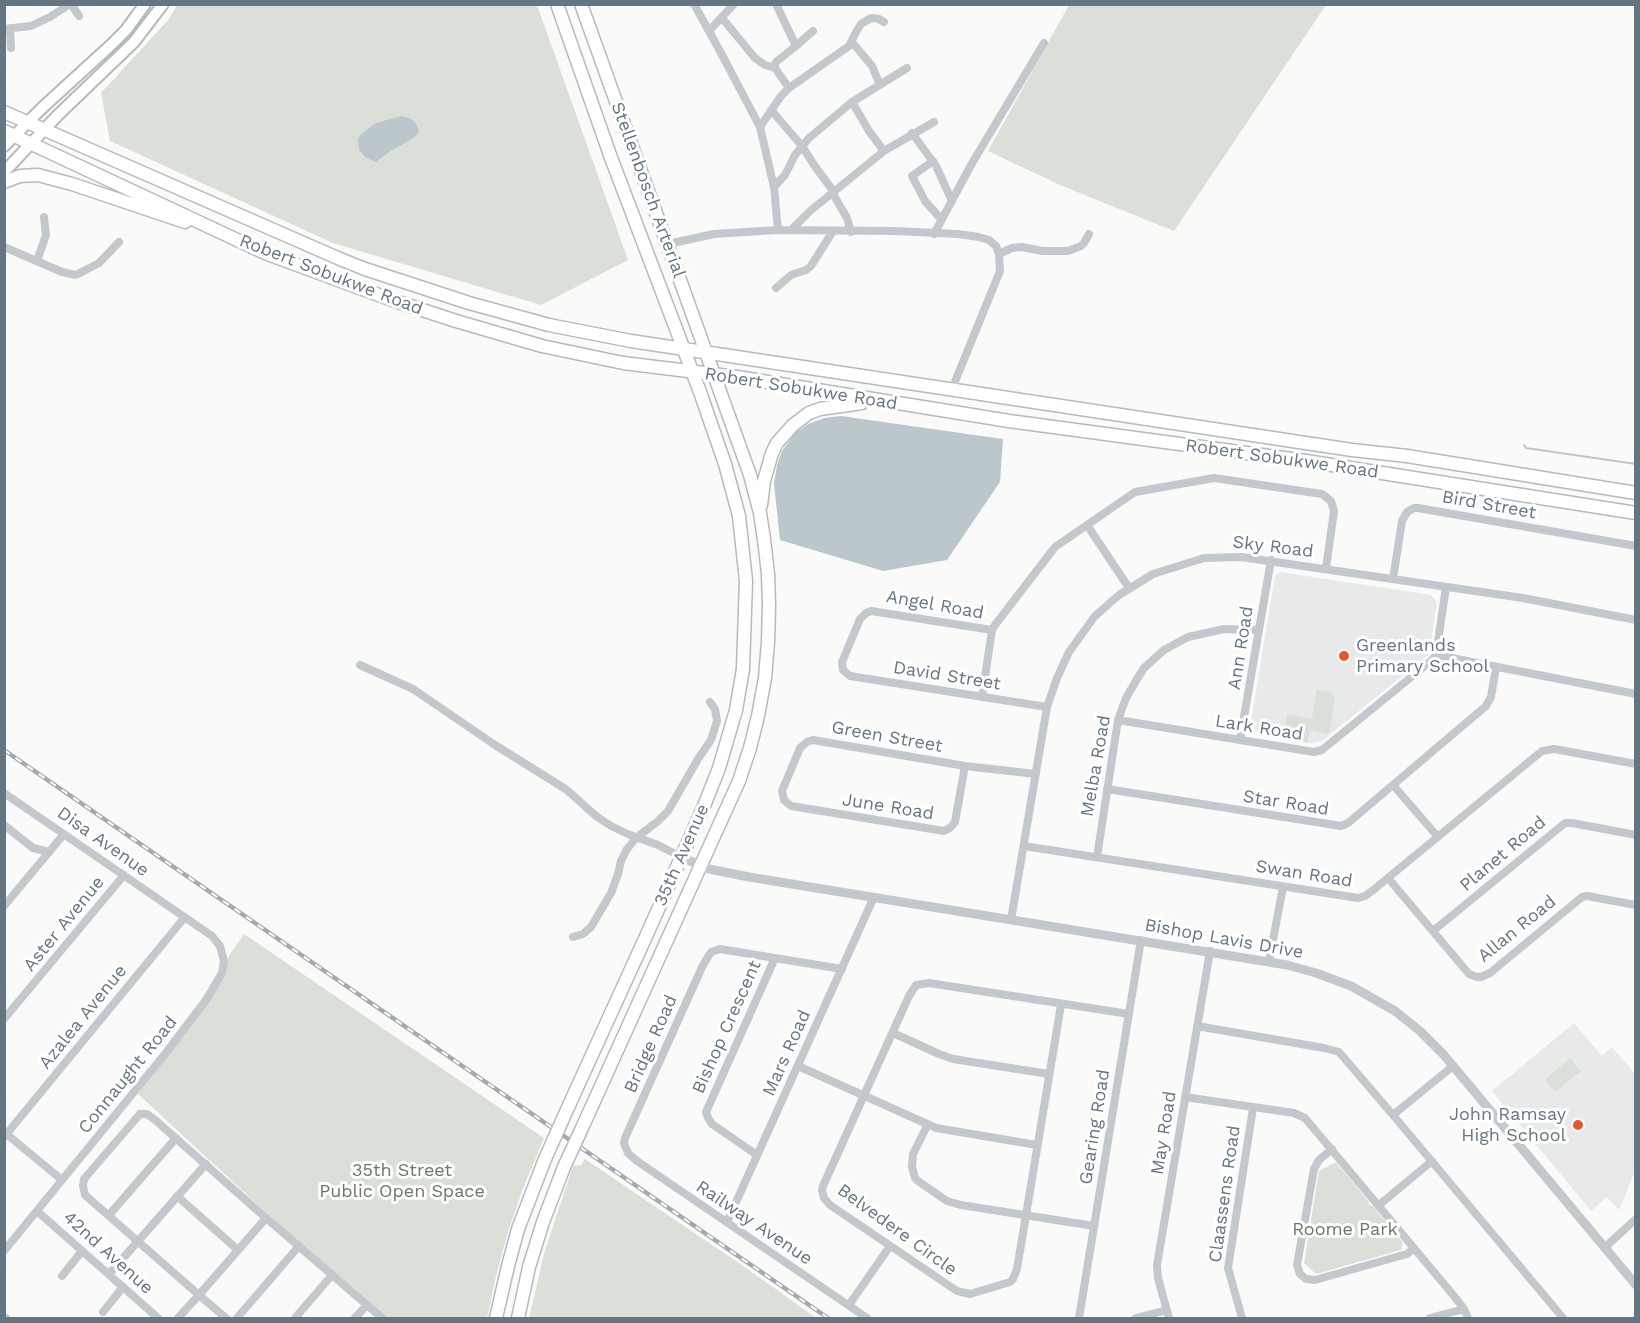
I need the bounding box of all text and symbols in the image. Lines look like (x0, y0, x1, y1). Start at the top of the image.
street label: Stellenbosch Arterial (606, 99, 690, 281)
street label: Robert Sobukwe Road (236, 230, 426, 320)
street label: Robert Sobukwe Road (703, 363, 899, 415)
street label: Robert Sobukwe Road (1184, 435, 1380, 483)
street label: Bird Street (1440, 486, 1538, 524)
street label: Sky Road (1231, 531, 1315, 563)
street label: Angel Road (885, 586, 985, 624)
street label: Ann Road (1224, 605, 1258, 691)
place label: Greenlands Primary School (1356, 635, 1489, 678)
marker: Greenlands Primary School (1337, 649, 1351, 663)
street label: David Street (892, 657, 1002, 695)
street label: Lark Road (1214, 710, 1304, 746)
street label: Melba Road (1076, 714, 1116, 818)
street label: Green Street (830, 717, 944, 757)
street label: Star Road (1242, 786, 1330, 820)
street label: June Road (841, 789, 935, 825)
street label: 35th Avenue (650, 801, 714, 909)
street label: Disa Avenue (53, 802, 153, 882)
street label: Planet Road (1456, 812, 1550, 896)
street label: Swan Road (1254, 856, 1354, 892)
street label: Aster Avenue (19, 872, 109, 976)
street label: Allan Road (1474, 891, 1560, 967)
street label: Bishop Lavis Drive (1143, 914, 1305, 964)
street label: Bishop Crescent (688, 957, 766, 1097)
street label: Azalea Avenue (34, 961, 132, 1073)
street label: Bridge Road (620, 992, 682, 1096)
street label: Mars Road (758, 1007, 816, 1099)
street label: Connaught Road (74, 1012, 182, 1138)
street label: Gearing Road (1075, 1068, 1115, 1186)
street label: May Road (1147, 1090, 1181, 1176)
place label: John Ramsay High School (1449, 1104, 1566, 1146)
marker: John Ramsay High School (1571, 1118, 1585, 1132)
street label: Claassens Road (1205, 1124, 1245, 1264)
park label: 35th Street Public Open Space (319, 1160, 485, 1202)
street label: Railway Avenue (692, 1176, 816, 1270)
street label: Belvedere Circle (833, 1179, 961, 1281)
street label: 42nd Avenue (59, 1207, 157, 1299)
park label: Roome Park (1292, 1219, 1398, 1241)

